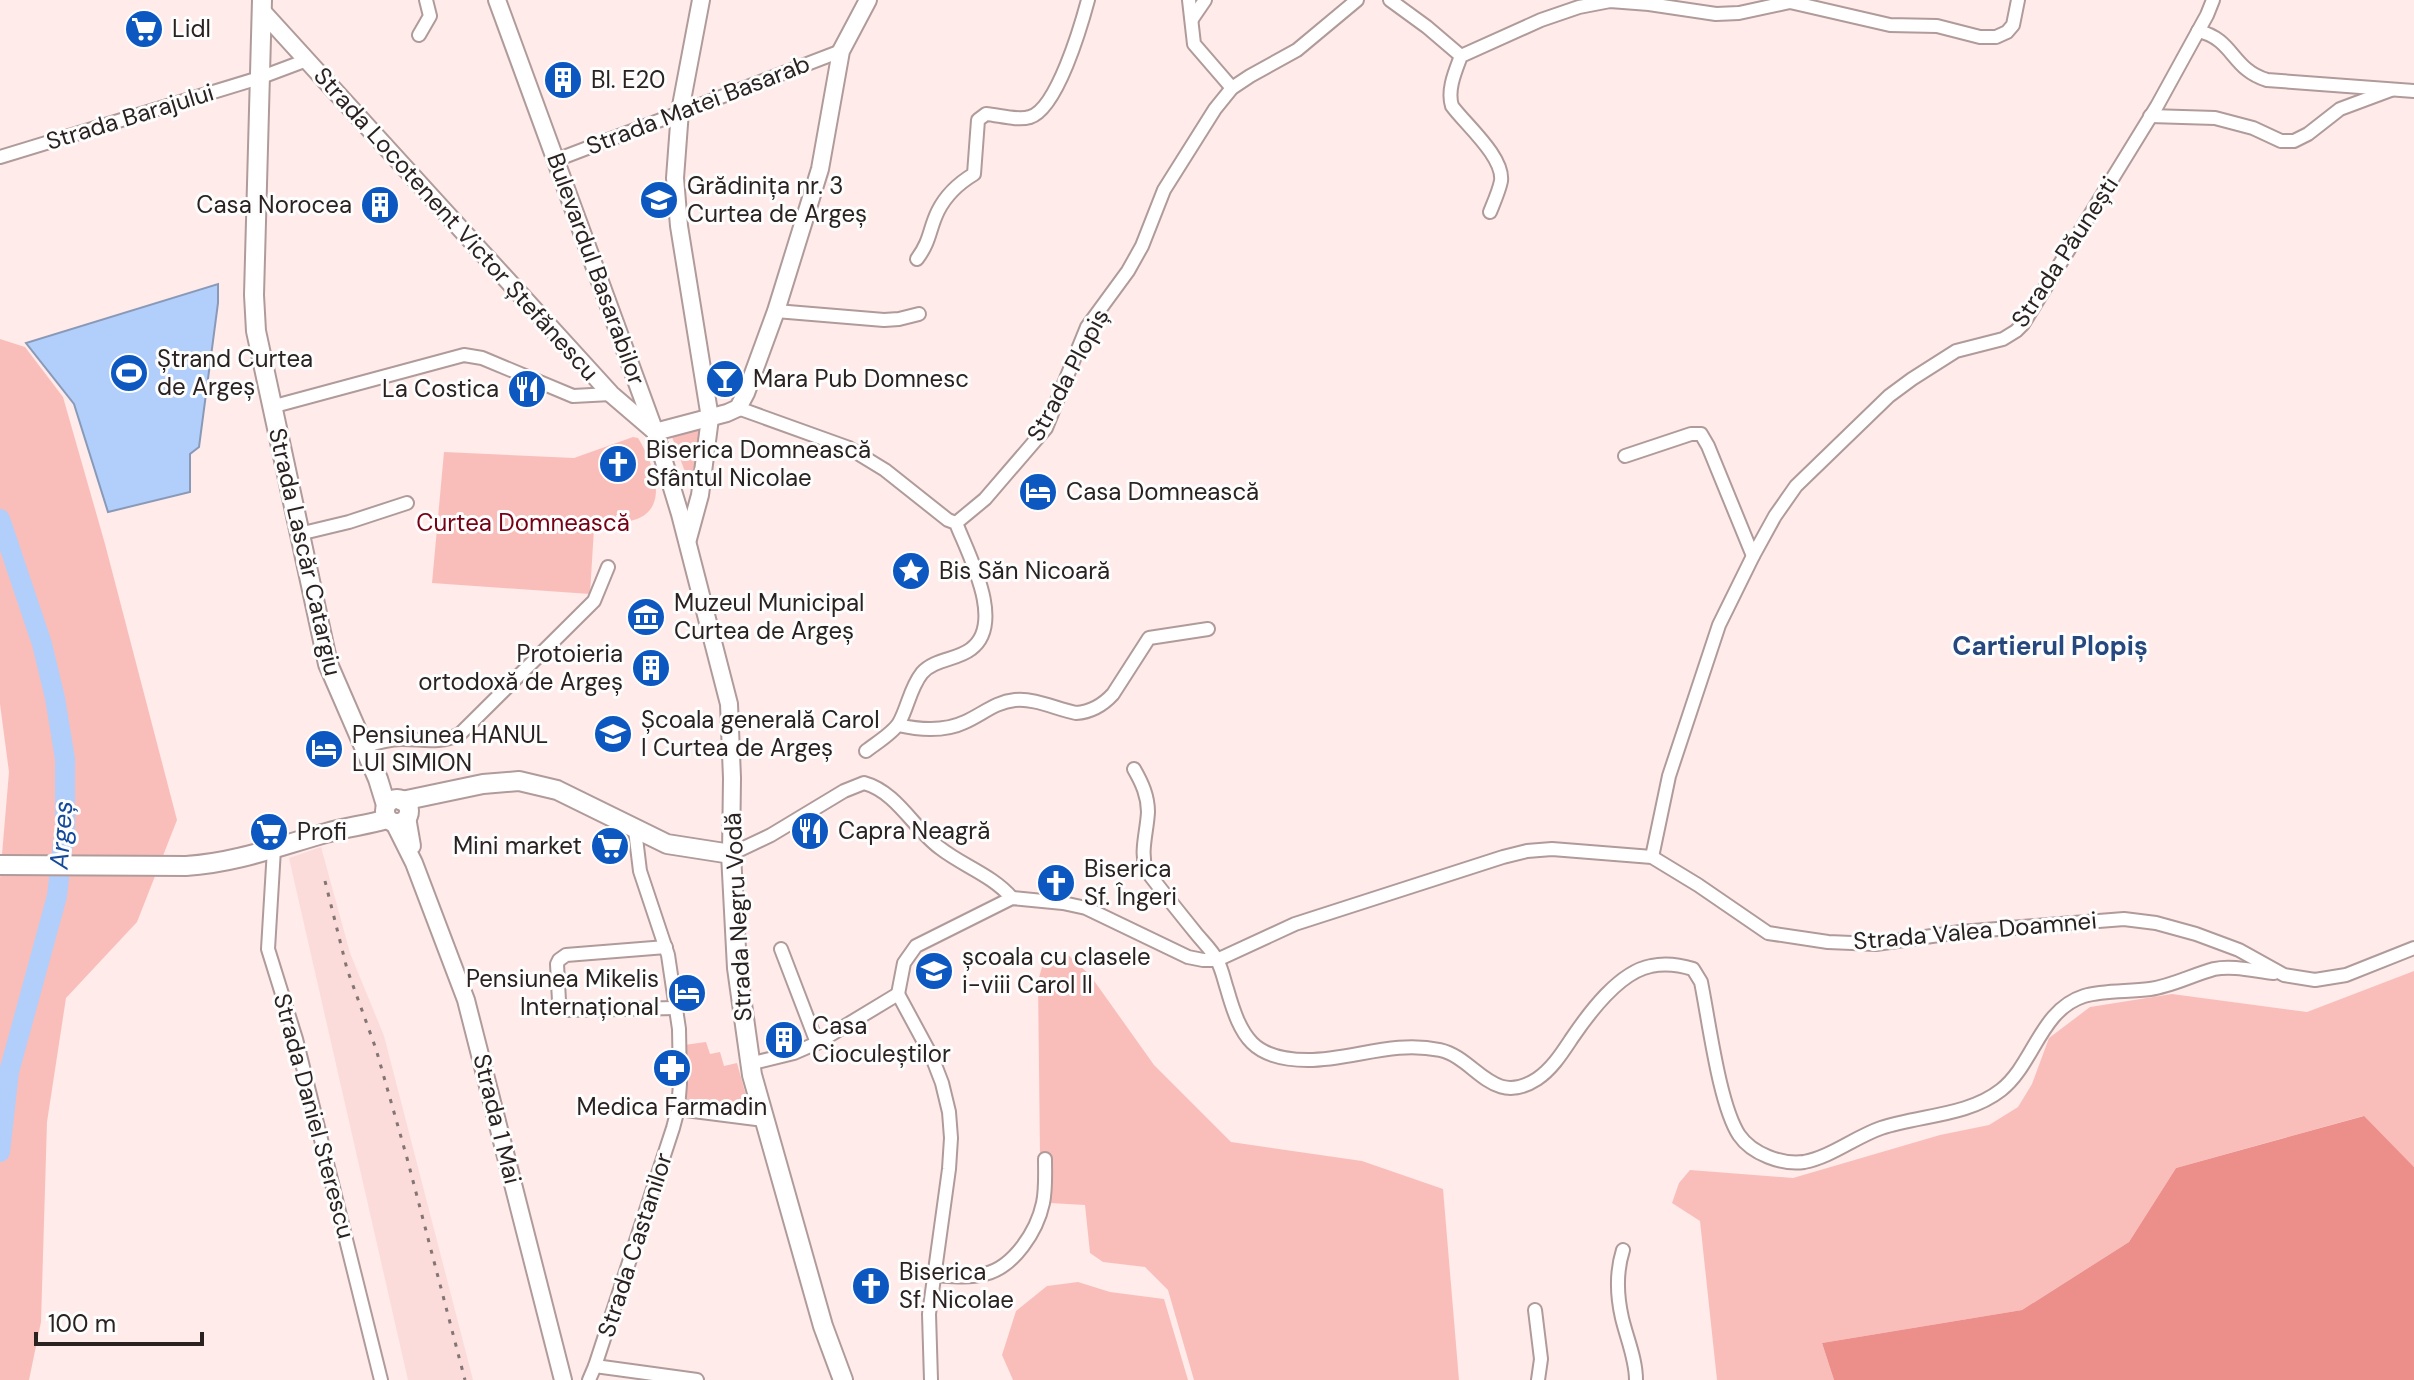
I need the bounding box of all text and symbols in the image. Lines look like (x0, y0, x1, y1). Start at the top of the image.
supermarket icon: Lidl (123, 8, 165, 50)
place label: Lidl (172, 13, 211, 44)
street label: Strada Matei Basarab (582, 48, 814, 161)
building icon: Bl. E20 (542, 59, 584, 101)
street label: Strada Locotenent Victor Ștefănescu (307, 60, 606, 387)
place label: Bl. E20 (591, 64, 666, 95)
street label: Strada Barajului (42, 76, 217, 157)
street label: Bulevardul Basarabilor (540, 149, 653, 389)
place label: Grădinița nr. 3 Curtea de Argeș (687, 170, 867, 229)
street label: Strada Păunești (2004, 170, 2125, 333)
school or university icon: Grădinița nr. 3 Curtea de Argeș (638, 179, 680, 221)
building icon: Casa Norocea (359, 184, 401, 226)
place label: Casa Norocea (196, 189, 352, 220)
street label: Strada Plopiș (1020, 303, 1116, 447)
place label: Ștrand Curtea de Argeș (157, 343, 313, 402)
sports icon: Ștrand Curtea de Argeș (108, 352, 150, 394)
bar icon: Mara Pub Domnesc (704, 358, 746, 400)
place label: Mara Pub Domnesc (753, 363, 969, 394)
restaurant icon: La Costica (506, 368, 548, 410)
place label: La Costica (382, 373, 499, 404)
street label: Strada Lascăr Catargiu (262, 425, 349, 679)
place label: Biserica Domnească Sfântul Nicolae (646, 434, 871, 493)
church icon: Biserica Domnească Sfântul Nicolae (597, 443, 639, 485)
hotel icon: Casa Domnească (1017, 471, 1059, 513)
place label: Casa Domnească (1066, 476, 1259, 507)
park label: Curtea Domnească (416, 507, 630, 538)
place icon: Bis Săn Nicoară (890, 550, 932, 592)
place label: Bis Săn Nicoară (939, 555, 1110, 586)
place label: Muzeul Municipal Curtea de Argeș (674, 587, 864, 646)
museum icon: Muzeul Municipal Curtea de Argeș (625, 596, 667, 638)
district label: Cartierul Plopiș (1952, 629, 2148, 663)
place label: Protoieria ortodoxă de Argeș (418, 638, 623, 697)
building icon: Protoieria ortodoxă de Argeș (630, 647, 672, 689)
place label: Școala generală Carol I Curtea de Argeș (641, 704, 880, 763)
school or university icon: Școala generală Carol I Curtea de Argeș (592, 713, 634, 755)
place label: Pensiunea HANUL LUI SIMION (352, 719, 548, 778)
hotel icon: Pensiunea HANUL LUI SIMION (303, 728, 345, 770)
water label: Argeș (42, 800, 80, 871)
restaurant icon: Capra Neagră (789, 810, 831, 852)
supermarket icon: Profi (248, 811, 290, 853)
street label: Strada Negru Vodă (717, 812, 758, 1022)
place label: Capra Neagră (838, 815, 990, 846)
place label: Profi (297, 816, 347, 847)
supermarket icon: Mini market (589, 825, 631, 867)
place label: Mini market (453, 830, 582, 861)
place label: Biserica Sf. Îngeri (1084, 853, 1177, 912)
church icon: Biserica Sf. Îngeri (1035, 862, 1077, 904)
street label: Strada Valea Doamnei (1852, 904, 2098, 957)
place label: școala cu clasele i-viii Carol II (962, 941, 1151, 1000)
school or university icon: școala cu clasele i-viii Carol II (913, 950, 955, 992)
place label: Pensiunea Mikelis Internațional (466, 963, 659, 1022)
hotel icon: Pensiunea Mikelis Internațional (666, 972, 708, 1014)
street label: Strada Daniel Sterescu (267, 990, 362, 1242)
place label: Casa Cioculeștilor (812, 1010, 951, 1069)
building icon: Casa Cioculeștilor (763, 1019, 805, 1061)
pharmacy icon: Medica Farmadin (651, 1047, 693, 1089)
street label: Strada 1 Mai (466, 1051, 529, 1187)
place label: Medica Farmadin (577, 1091, 767, 1122)
street label: Strada Castanilor (590, 1149, 679, 1341)
place label: Biserica Sf. Nicolae (899, 1256, 1014, 1315)
church icon: Biserica Sf. Nicolae (850, 1265, 892, 1307)
scale bar (36, 1296, 202, 1346)
text: 100 m (48, 1308, 116, 1339)

